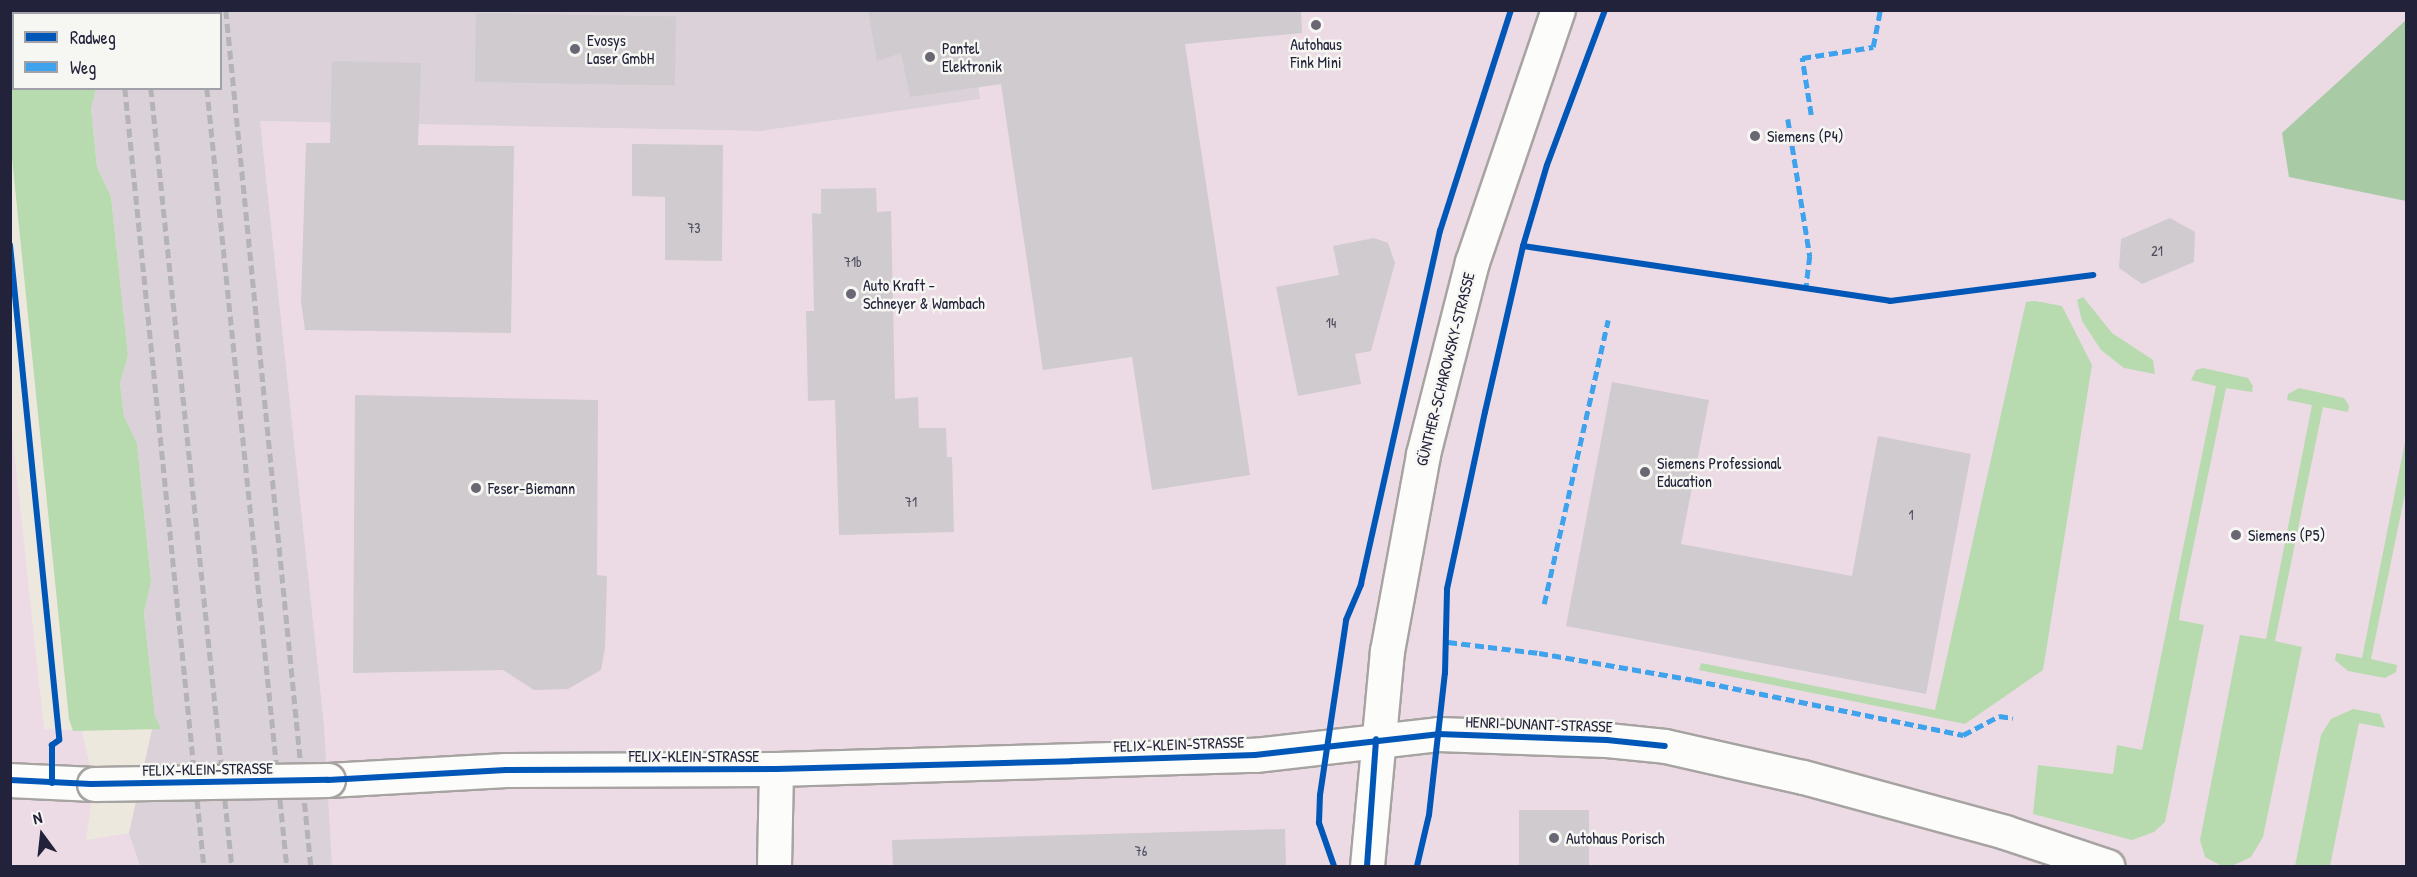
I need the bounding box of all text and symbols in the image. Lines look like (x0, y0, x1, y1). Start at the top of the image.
legend (12, 12, 222, 90)
marker: Autohaus Fink Mini (1309, 18, 1323, 32)
text: Radweg (70, 25, 116, 50)
place label: Evosys Laser GmbH (587, 30, 654, 68)
place label: Autohaus Fink Mini (1290, 34, 1342, 72)
place label: Pantel Elektronik (942, 38, 1002, 76)
marker: Evosys Laser GmbH (568, 42, 582, 56)
marker: Pantel Elektronik (923, 50, 937, 64)
text: Weg (70, 55, 96, 80)
place label: Siemens (P4) (1767, 126, 1843, 146)
marker: Siemens (P4) (1748, 129, 1762, 143)
house number: 73 (687, 220, 701, 236)
house number: 21 (2151, 243, 2163, 259)
house number: 71b (844, 254, 862, 270)
street label: GÜNTHER-SCHAROWSKY-STRASSE (1412, 270, 1478, 468)
place label: Auto Kraft - Schneyer & Wambach (863, 275, 985, 313)
marker: Auto Kraft - Schneyer & Wambach (844, 287, 858, 301)
house number: 14 (1326, 315, 1336, 331)
place label: Siemens Professional Education (1657, 453, 1781, 491)
marker: Siemens Professional Education (1638, 465, 1652, 479)
place label: Feser-Biemann (488, 478, 575, 498)
marker: Feser-Biemann (469, 481, 483, 495)
house number: 71 (905, 494, 917, 510)
house number: 1 (1908, 507, 1914, 523)
place label: Siemens (P5) (2248, 525, 2325, 545)
marker: Siemens (P5) (2229, 528, 2243, 542)
street label: HENRI-DUNANT-STRASSE (1465, 712, 1613, 736)
street label: FELIX-KLEIN-STRASSE (1113, 732, 1245, 756)
street label: FELIX-KLEIN-STRASSE (629, 746, 759, 766)
street label: FELIX-KLEIN-STRASSE (143, 758, 273, 780)
north arrow (12, 805, 72, 865)
text: N (30, 806, 44, 829)
place label: Autohaus Porisch (1566, 828, 1664, 848)
marker: Autohaus Porisch (1547, 831, 1561, 845)
house number: 76 (1135, 843, 1147, 859)

